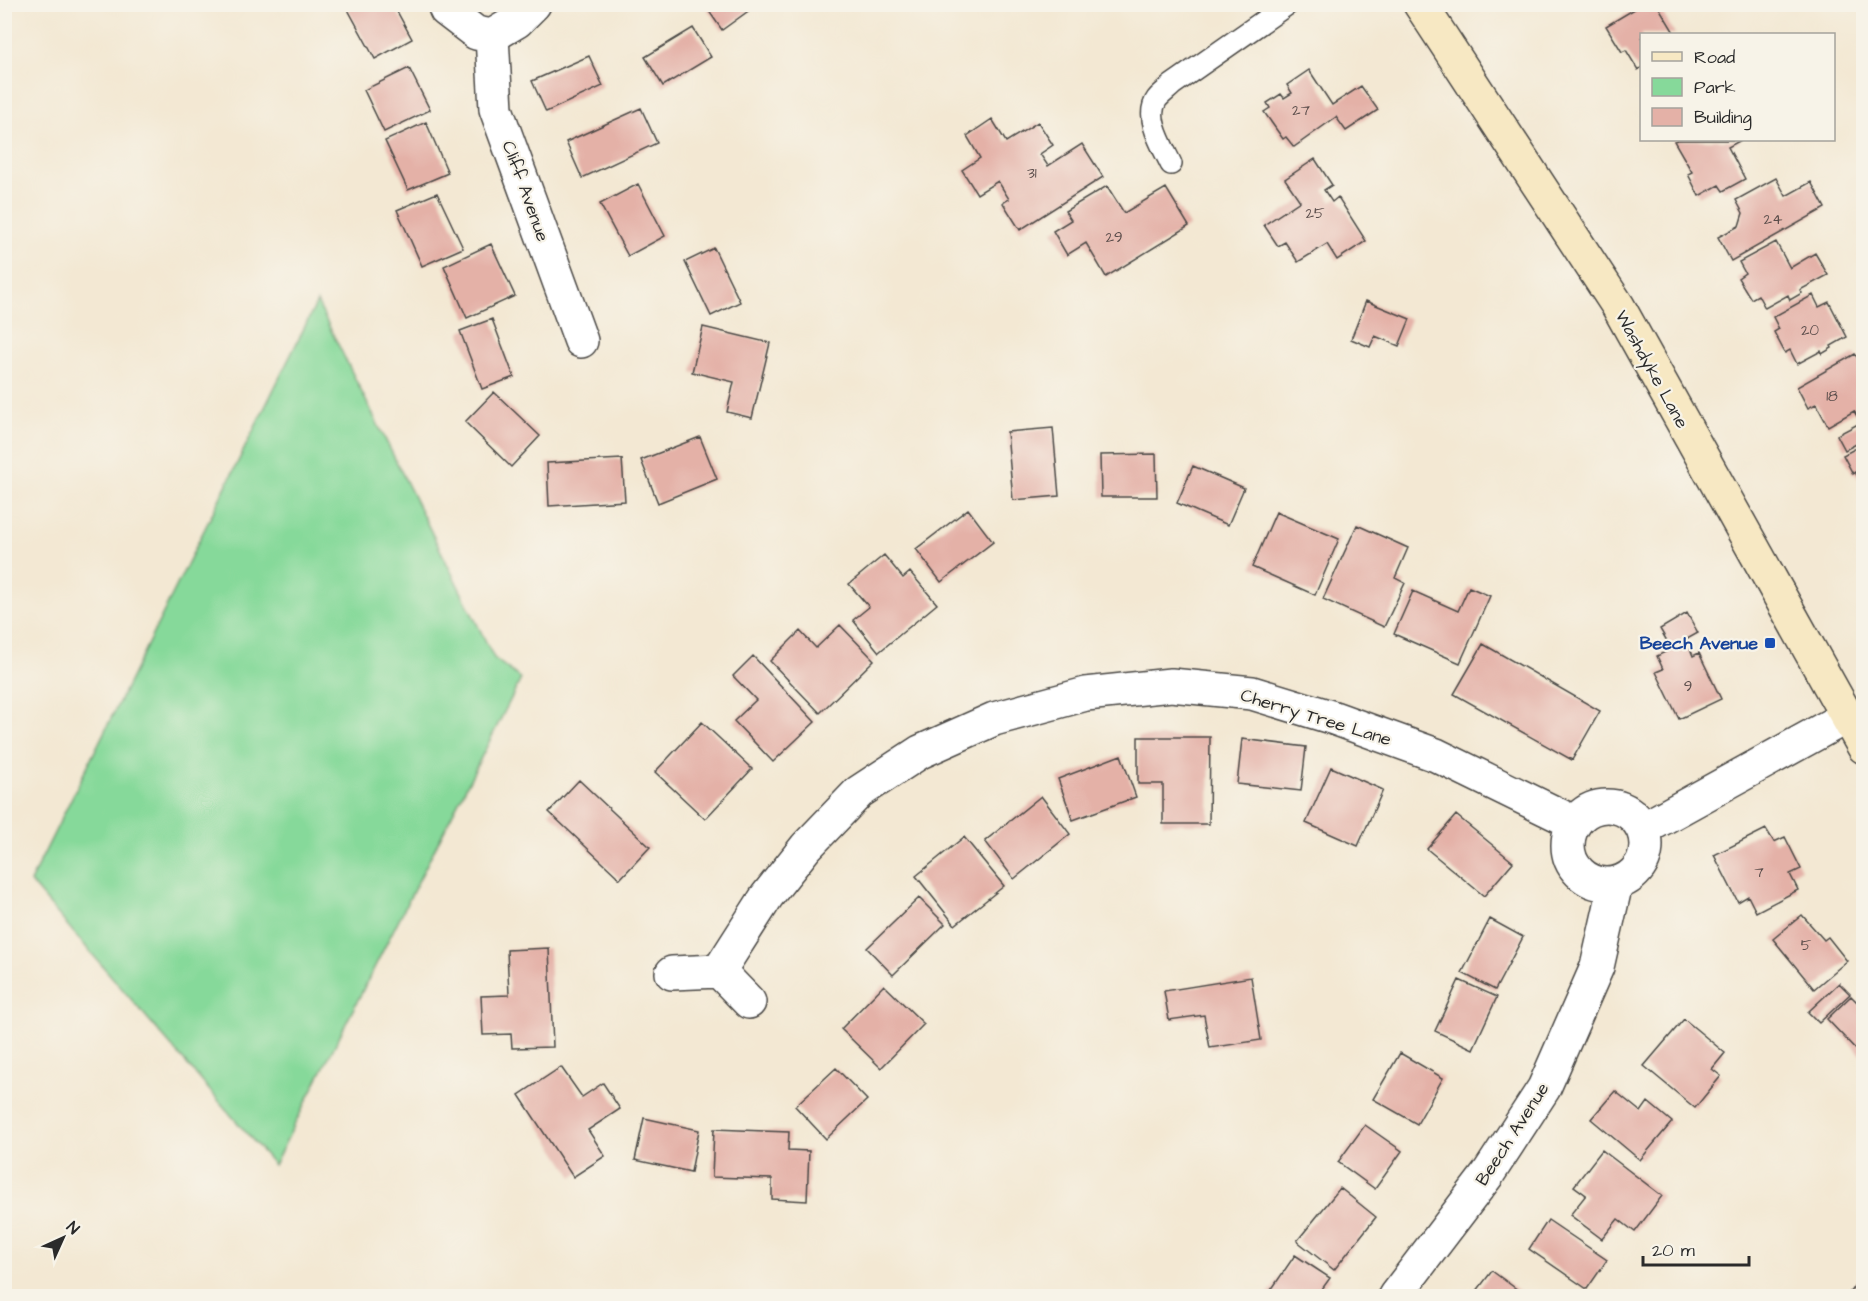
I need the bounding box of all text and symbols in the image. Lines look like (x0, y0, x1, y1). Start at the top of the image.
legend (1640, 33, 1835, 141)
text: Road (1694, 45, 1735, 70)
text: Park (1694, 75, 1736, 100)
house number: 27 (1292, 100, 1310, 121)
text: Building (1694, 105, 1752, 131)
street label: Cliff Avenue (496, 137, 555, 245)
house number: 31 (1027, 163, 1037, 184)
house number: 25 (1305, 203, 1325, 224)
house number: 24 (1764, 209, 1782, 230)
house number: 29 (1105, 227, 1123, 248)
street label: Washdyke Lane (1608, 306, 1694, 434)
house number: 20 (1801, 320, 1820, 341)
house number: 18 (1826, 386, 1838, 407)
place label: Beech Avenue (1640, 631, 1758, 656)
marker: Beech Avenue (1763, 636, 1777, 650)
house number: 9 (1684, 676, 1692, 697)
street label: Cherry Tree Lane (1237, 683, 1395, 753)
house number: 7 (1754, 862, 1764, 883)
house number: 5 (1801, 935, 1812, 956)
street label: Beech Avenue (1470, 1078, 1555, 1191)
north arrow (33, 1208, 93, 1268)
text: N (62, 1217, 84, 1239)
scale bar (1643, 1229, 1750, 1267)
text: 20 m (1652, 1238, 1695, 1263)

